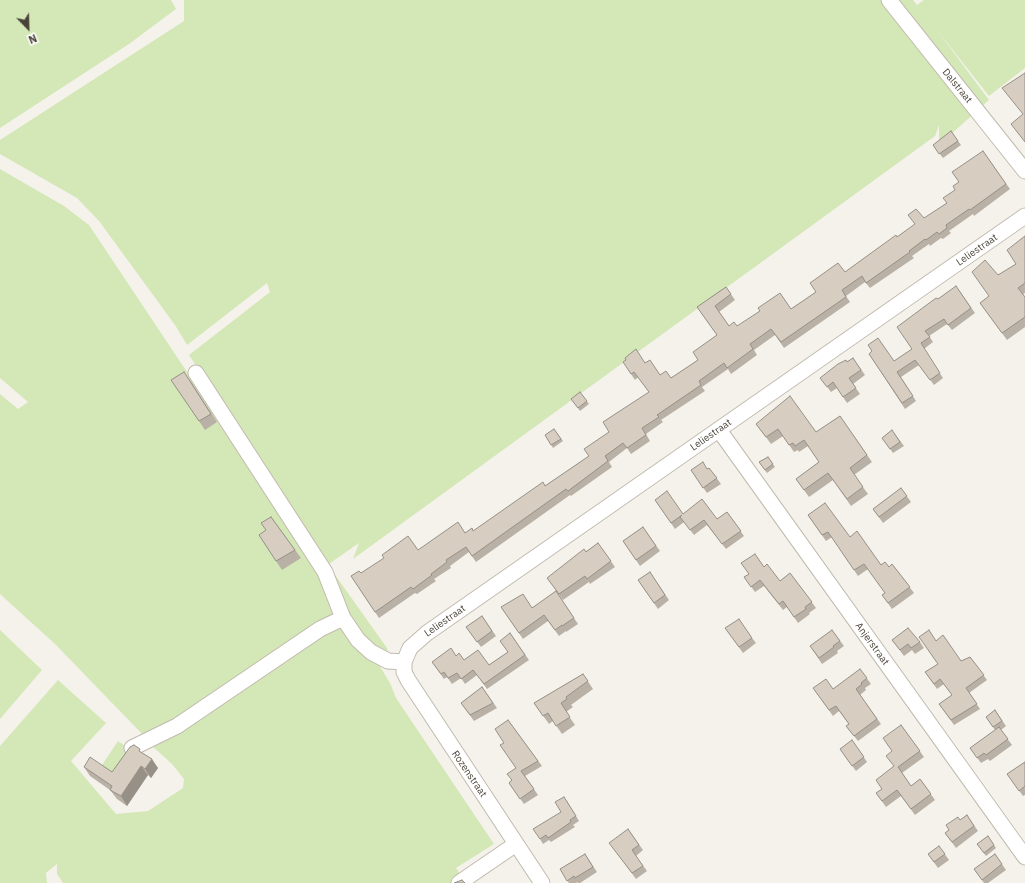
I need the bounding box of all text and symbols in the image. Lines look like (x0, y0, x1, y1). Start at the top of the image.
north arrow (8, 8, 48, 48)
text: N (26, 31, 39, 47)
street label: Dalstraat (939, 66, 975, 106)
street label: Leliestraat (954, 232, 1000, 268)
street label: Leliestraat (688, 417, 734, 453)
street label: Leliestraat (422, 603, 468, 639)
street label: Anjerstraat (852, 620, 892, 668)
street label: Rozenstraat (449, 748, 489, 800)

